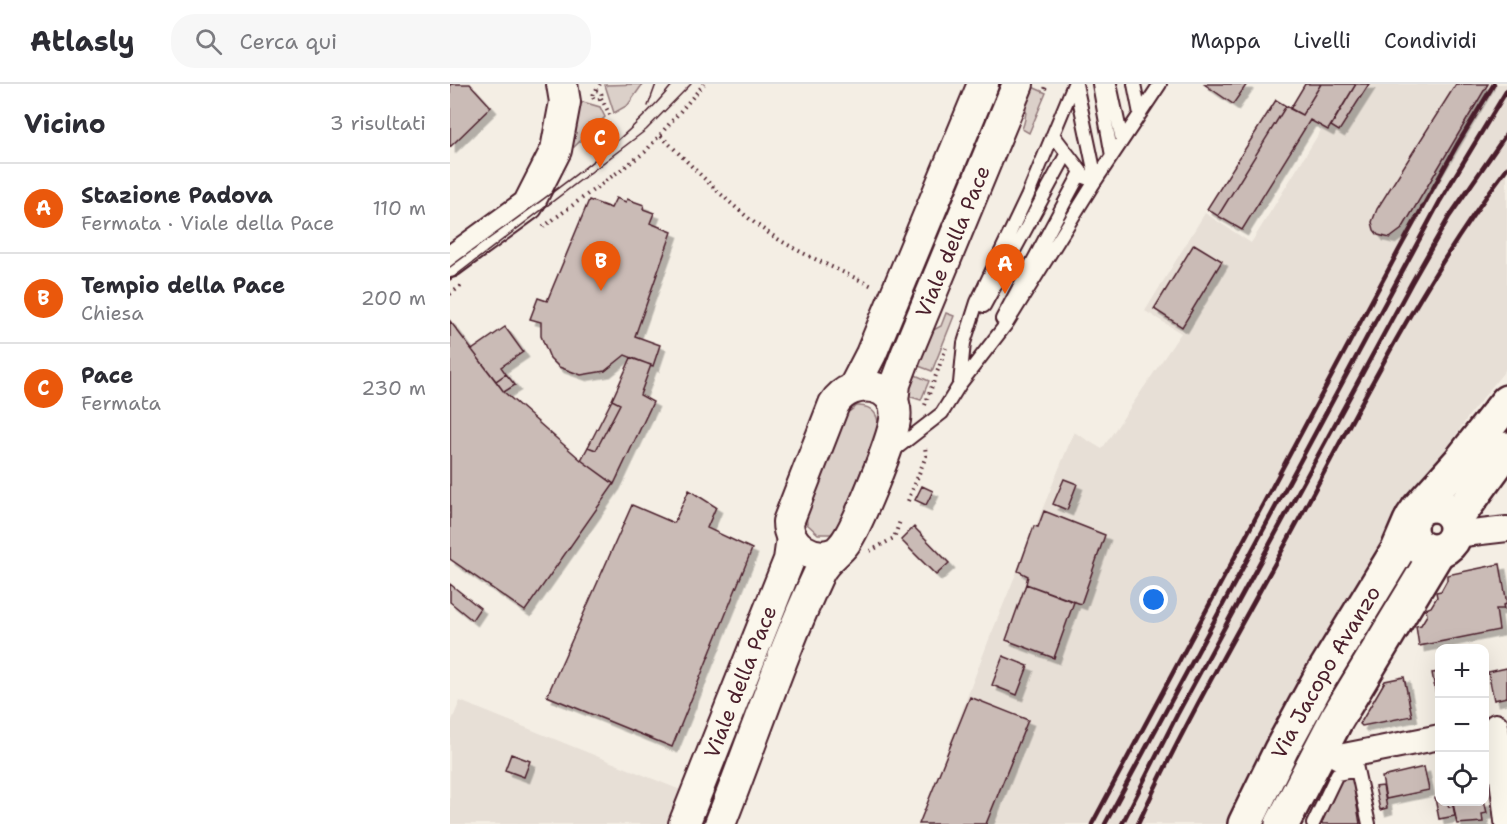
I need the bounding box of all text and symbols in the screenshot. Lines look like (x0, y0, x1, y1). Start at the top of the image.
search box (171, 14, 591, 68)
text: Atlasly (30, 22, 135, 60)
icon: search (192, 25, 225, 58)
text: Cerca qui (240, 27, 337, 56)
text: Mappa (1190, 27, 1260, 55)
text: Livelli (1293, 27, 1351, 55)
text: Condividi (1384, 27, 1477, 55)
text: Vicino (24, 106, 106, 141)
text: 3 risultati (330, 110, 426, 136)
pin: C (580, 118, 620, 168)
street label: Viale della Pace (909, 161, 997, 322)
text: Stazione Padova (81, 181, 273, 210)
text: A (36, 195, 51, 221)
text: 110 m (372, 195, 426, 221)
text: Fermata · Viale della Pace (81, 210, 334, 236)
pin: B (582, 242, 620, 291)
pin: A (986, 244, 1024, 294)
text: Tempio della Pace (81, 271, 285, 300)
text: B (37, 285, 50, 311)
text: 200 m (361, 285, 426, 311)
text: Chiesa (81, 300, 144, 326)
text: Pace (81, 361, 134, 390)
text: C (37, 375, 50, 401)
text: 230 m (361, 375, 426, 401)
text: Fermata (81, 390, 161, 416)
street label: Via Jacopo Avanzo (1265, 580, 1387, 764)
your location (1139, 585, 1168, 614)
street label: Viale della Pace (698, 601, 783, 762)
map controls (1435, 644, 1489, 806)
button: + (1435, 644, 1489, 698)
button: − (1435, 698, 1489, 752)
button: locate (1435, 752, 1489, 806)

